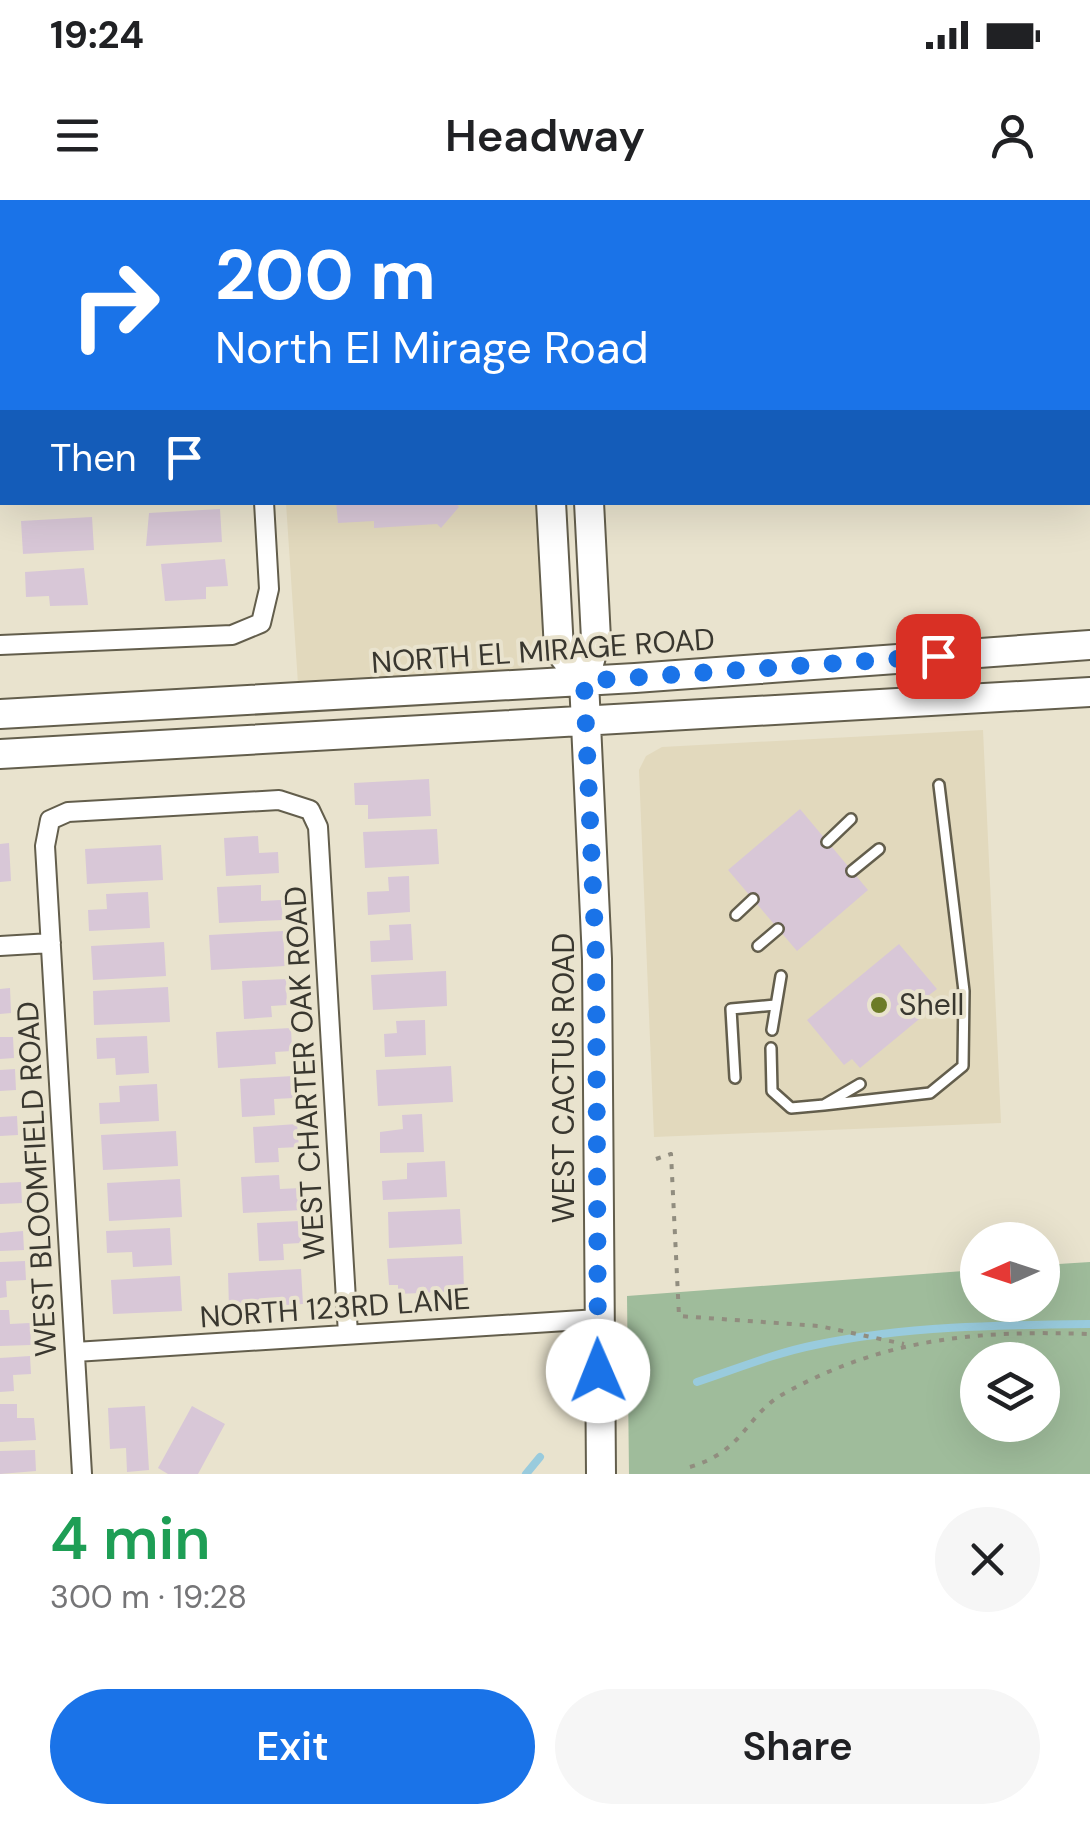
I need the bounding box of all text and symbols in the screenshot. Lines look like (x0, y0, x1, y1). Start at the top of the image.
text: 19:24 (50, 10, 144, 60)
text: Headway (445, 106, 645, 165)
icon: menu (50, 108, 105, 163)
icon: person (985, 108, 1040, 163)
text: 200 m (215, 230, 436, 321)
icon: right (50, 240, 180, 370)
text: North El Mirage Road (215, 318, 649, 377)
icon: arrive (157, 430, 212, 485)
text: Then (50, 433, 137, 483)
pin (896, 614, 981, 699)
street label: NORTH EL MIRAGE ROAD (370, 619, 716, 682)
icon: arrive (911, 629, 966, 684)
street label: WEST CHARTER OAK ROAD (275, 885, 334, 1261)
street label: WEST CACTUS ROAD (544, 933, 583, 1223)
place label: Shell (899, 985, 964, 1024)
marker: Shell (868, 994, 890, 1016)
street label: WEST BLOOMFIELD ROAD (8, 1000, 65, 1358)
north arrow (960, 1222, 1060, 1322)
map controls (960, 1222, 1060, 1442)
street label: NORTH 123RD LANE (198, 1279, 472, 1336)
position arrow (546, 1319, 650, 1423)
button: layers (960, 1342, 1060, 1442)
text: 4 min (50, 1499, 211, 1578)
button: close (935, 1507, 1040, 1612)
text: 300 m · 19:28 (50, 1576, 247, 1618)
button: Exit (50, 1689, 535, 1804)
button: Share (555, 1689, 1040, 1804)

